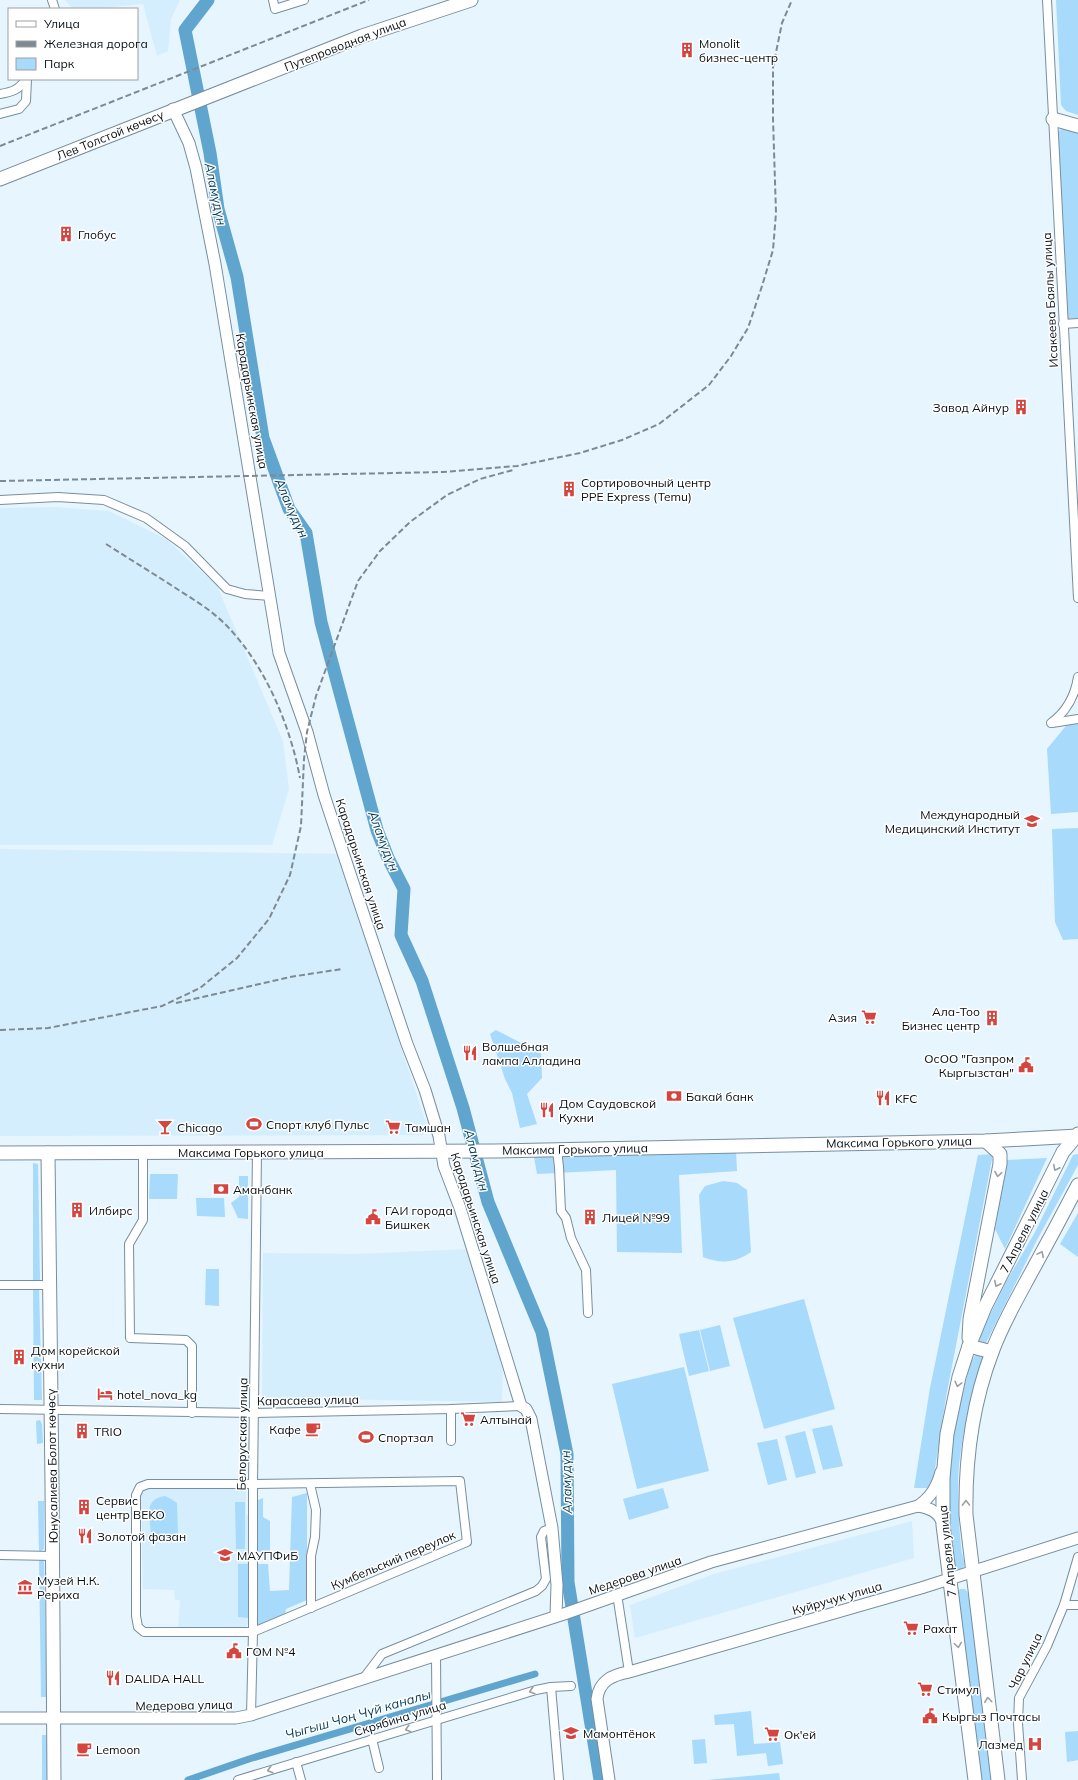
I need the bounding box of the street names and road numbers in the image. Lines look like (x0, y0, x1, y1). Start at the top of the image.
street label: Путепроводная улица (282, 14, 408, 74)
street label: Лев Толстой көчөсү (54, 106, 166, 163)
street label: Исакеева Баялы улица (1039, 232, 1061, 368)
street label: Карадарьинская улица (233, 332, 271, 470)
street label: Карадарьинская улица (333, 796, 389, 932)
street label: Максима Горького улица (826, 1133, 972, 1151)
street label: Максима Горького улица (502, 1140, 648, 1158)
street label: Максима Горького улица (178, 1145, 324, 1160)
street label: Карадарьинская улица (448, 1150, 504, 1286)
street label: 7 Апреля улица (996, 1187, 1052, 1275)
street label: Белорусская улица (234, 1377, 250, 1491)
street label: Юнусалиева Болот көчөсү (43, 1388, 61, 1543)
street label: Карасаева улица (257, 1392, 359, 1408)
street label: 7 Апреля улица (935, 1504, 959, 1598)
street label: Кумбельский переулок (329, 1527, 458, 1593)
street label: Медерова улица (587, 1552, 683, 1598)
street label: Куйручук улица (790, 1578, 884, 1618)
street label: Чар улица (1005, 1630, 1045, 1692)
street label: Медерова улица (135, 1697, 233, 1713)
street label: Скрябина улица (352, 1697, 448, 1739)

